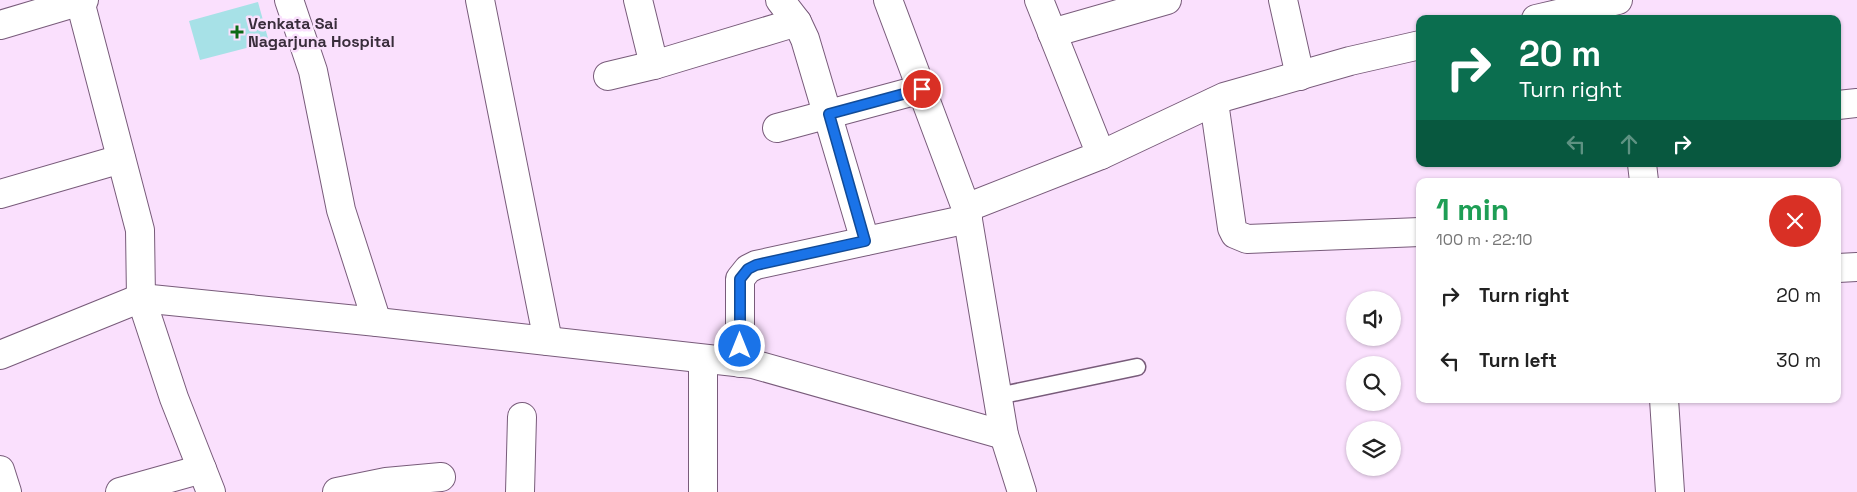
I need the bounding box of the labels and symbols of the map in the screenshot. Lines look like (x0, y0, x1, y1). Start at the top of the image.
place label: Venkata Sai Nagarjuna Hospital (248, 13, 395, 52)
marker: Venkata Sai Nagarjuna Hospital (230, 25, 244, 39)
pin (901, 68, 943, 110)
position arrow (713, 319, 765, 371)

